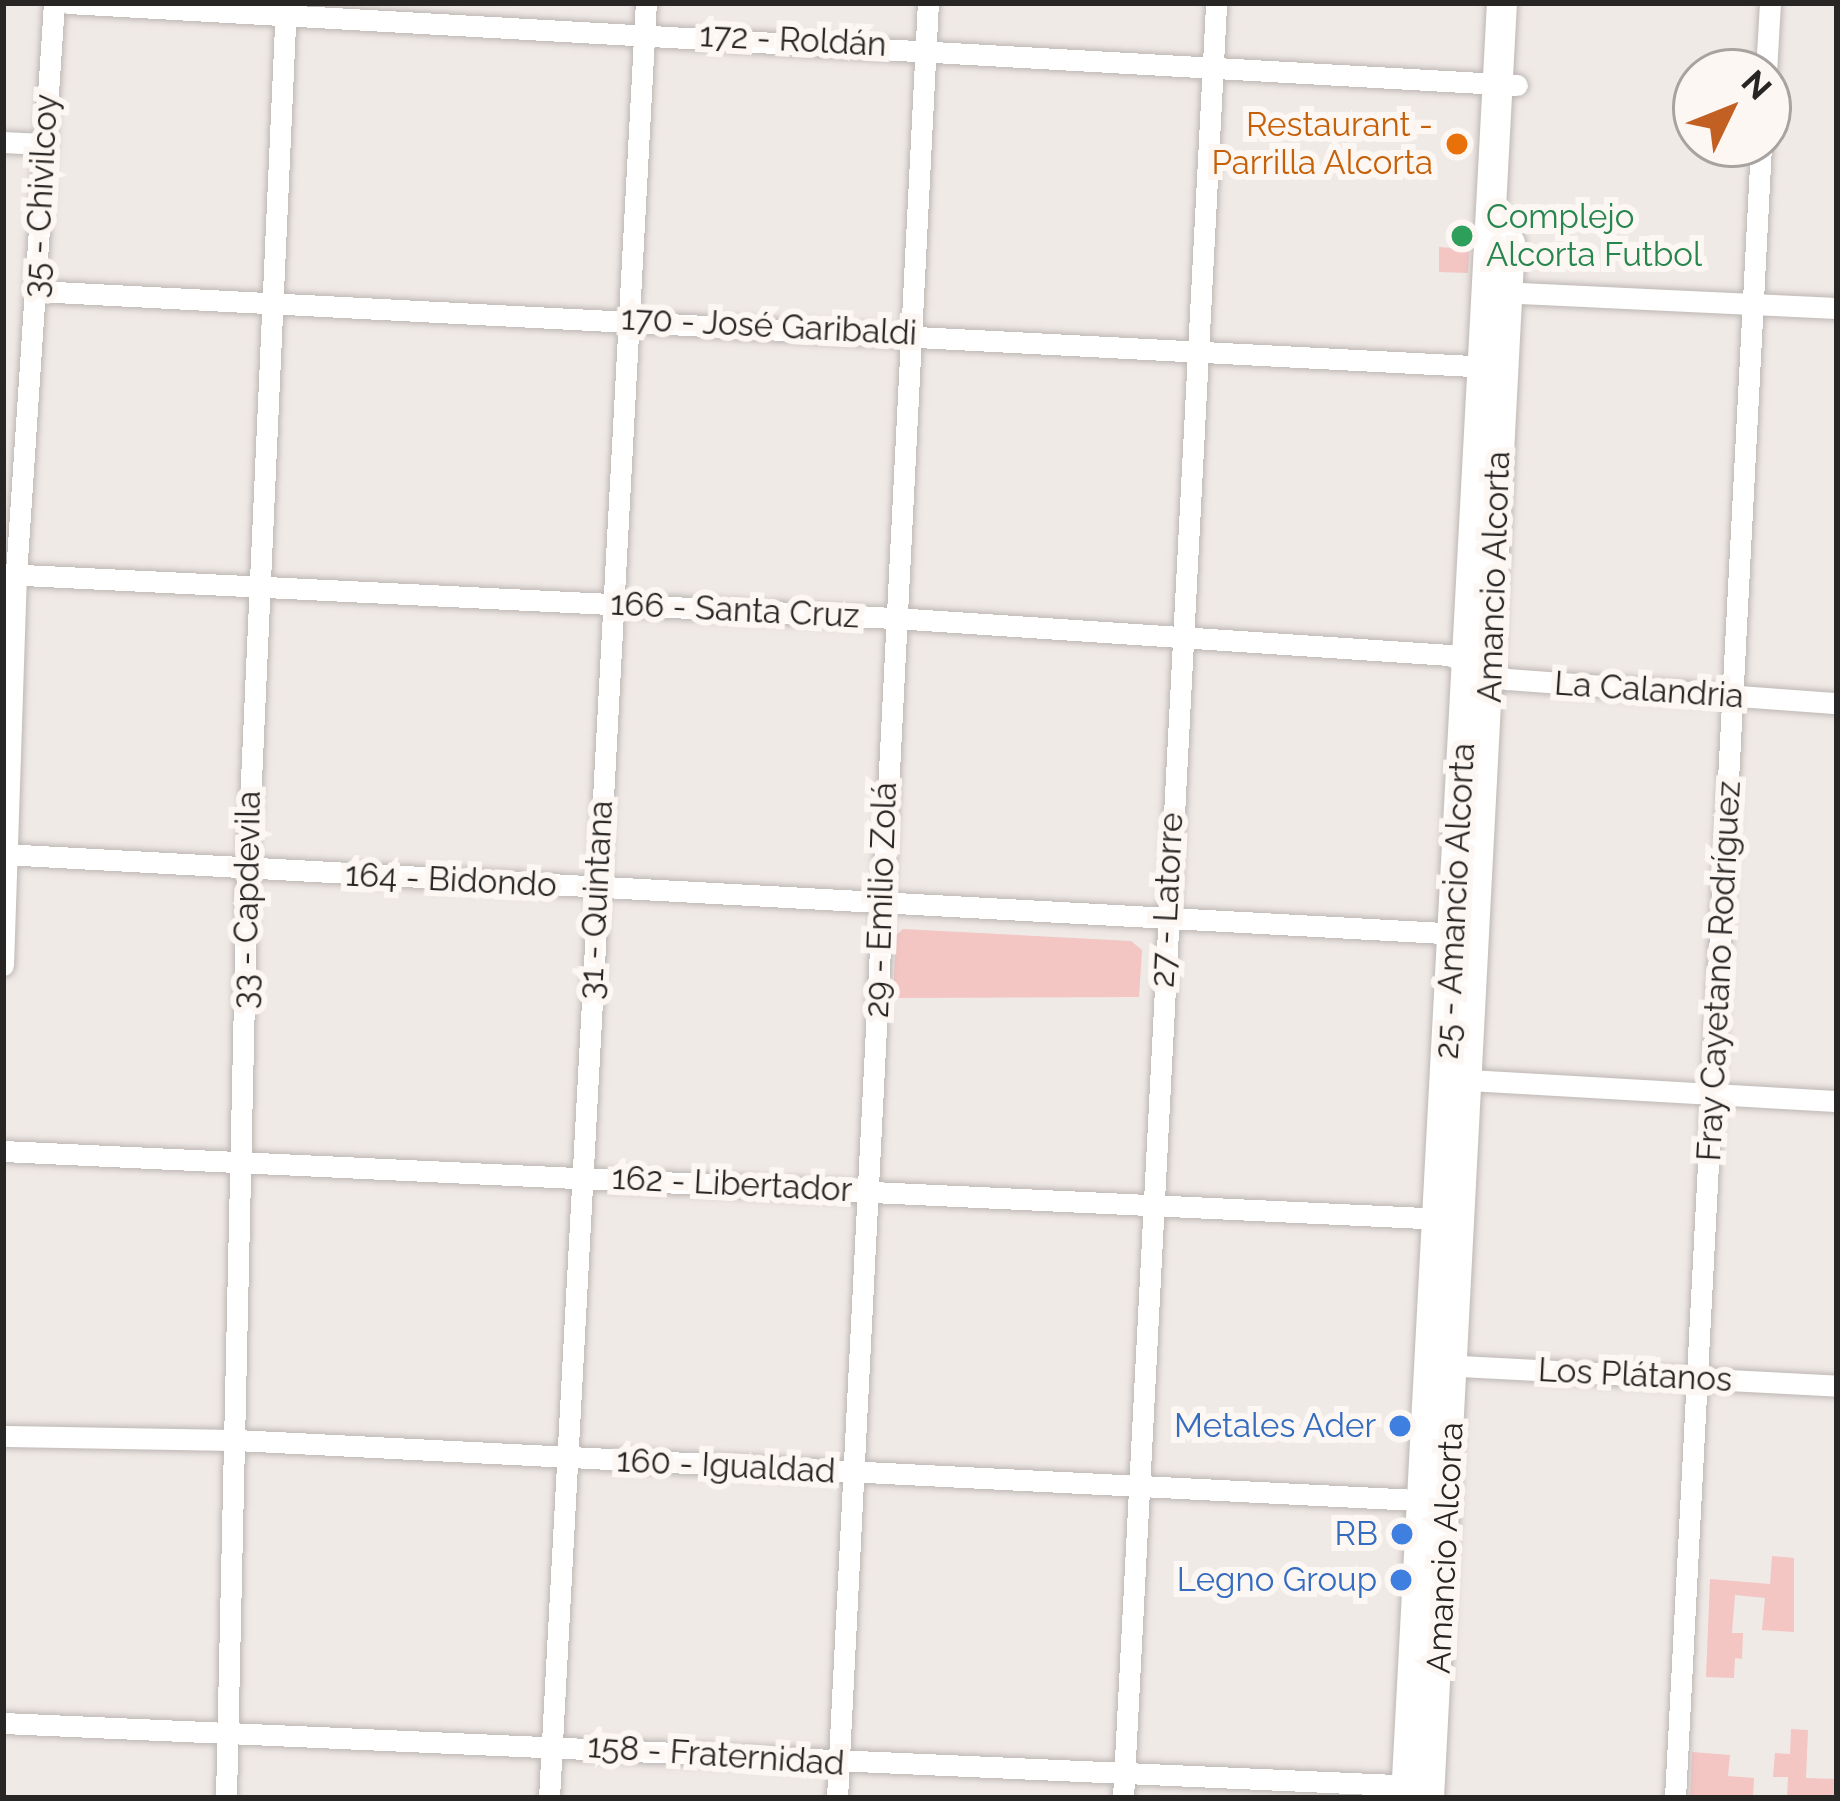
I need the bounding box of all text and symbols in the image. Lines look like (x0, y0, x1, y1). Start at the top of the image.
street label: 172 - Roldán (699, 15, 887, 65)
north arrow (1672, 48, 1792, 168)
text: N (1734, 63, 1779, 108)
street label: 35 - Chivilcoy (16, 93, 66, 299)
place label: Restaurant - Parrilla Alcorta (1210, 105, 1433, 183)
marker: Restaurant - Parrilla Alcorta (1444, 131, 1470, 157)
place label: Complejo Alcorta Futbol (1486, 197, 1702, 275)
marker: Complejo Alcorta Futbol (1449, 223, 1475, 249)
street label: 170 - José Garibaldi (620, 298, 918, 354)
street label: Amancio Alcorta (1470, 450, 1518, 704)
street label: 166 - Santa Cruz (609, 584, 861, 636)
street label: La Calandria (1553, 664, 1745, 716)
street label: 25 - Amancio Alcorta (1427, 741, 1483, 1061)
street label: Fray Cayetano Rodríguez (1689, 779, 1749, 1163)
street label: 29 - Emilio Zolá (857, 781, 905, 1019)
street label: 33 - Capdevila (225, 791, 269, 1009)
street label: 31 - Quintana (571, 799, 621, 1001)
street label: 27 - Latorre (1143, 812, 1191, 988)
street label: 164 - Bidondo (344, 855, 558, 905)
street label: 162 - Libertador (611, 1158, 853, 1210)
street label: Los Plátanos (1537, 1350, 1733, 1400)
place label: Metales Ader (1173, 1406, 1376, 1446)
marker: Metales Ader (1387, 1413, 1413, 1439)
street label: Amancio Alcorta (1419, 1421, 1471, 1675)
street label: 160 - Igualdad (616, 1440, 836, 1492)
place label: RB (1334, 1514, 1378, 1554)
marker: RB (1389, 1521, 1415, 1547)
place label: Legno Group (1177, 1560, 1377, 1600)
marker: Legno Group (1388, 1567, 1414, 1593)
street label: 158 - Fraternidad (586, 1726, 846, 1784)

